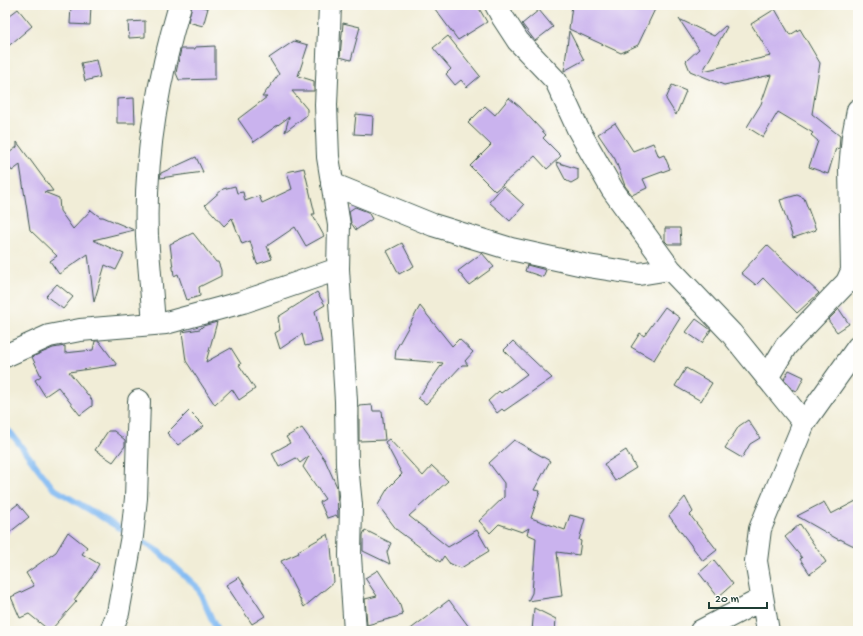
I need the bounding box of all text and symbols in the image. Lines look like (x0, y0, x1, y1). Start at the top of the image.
scale bar (709, 584, 767, 610)
text: 20 m (715, 593, 740, 607)

